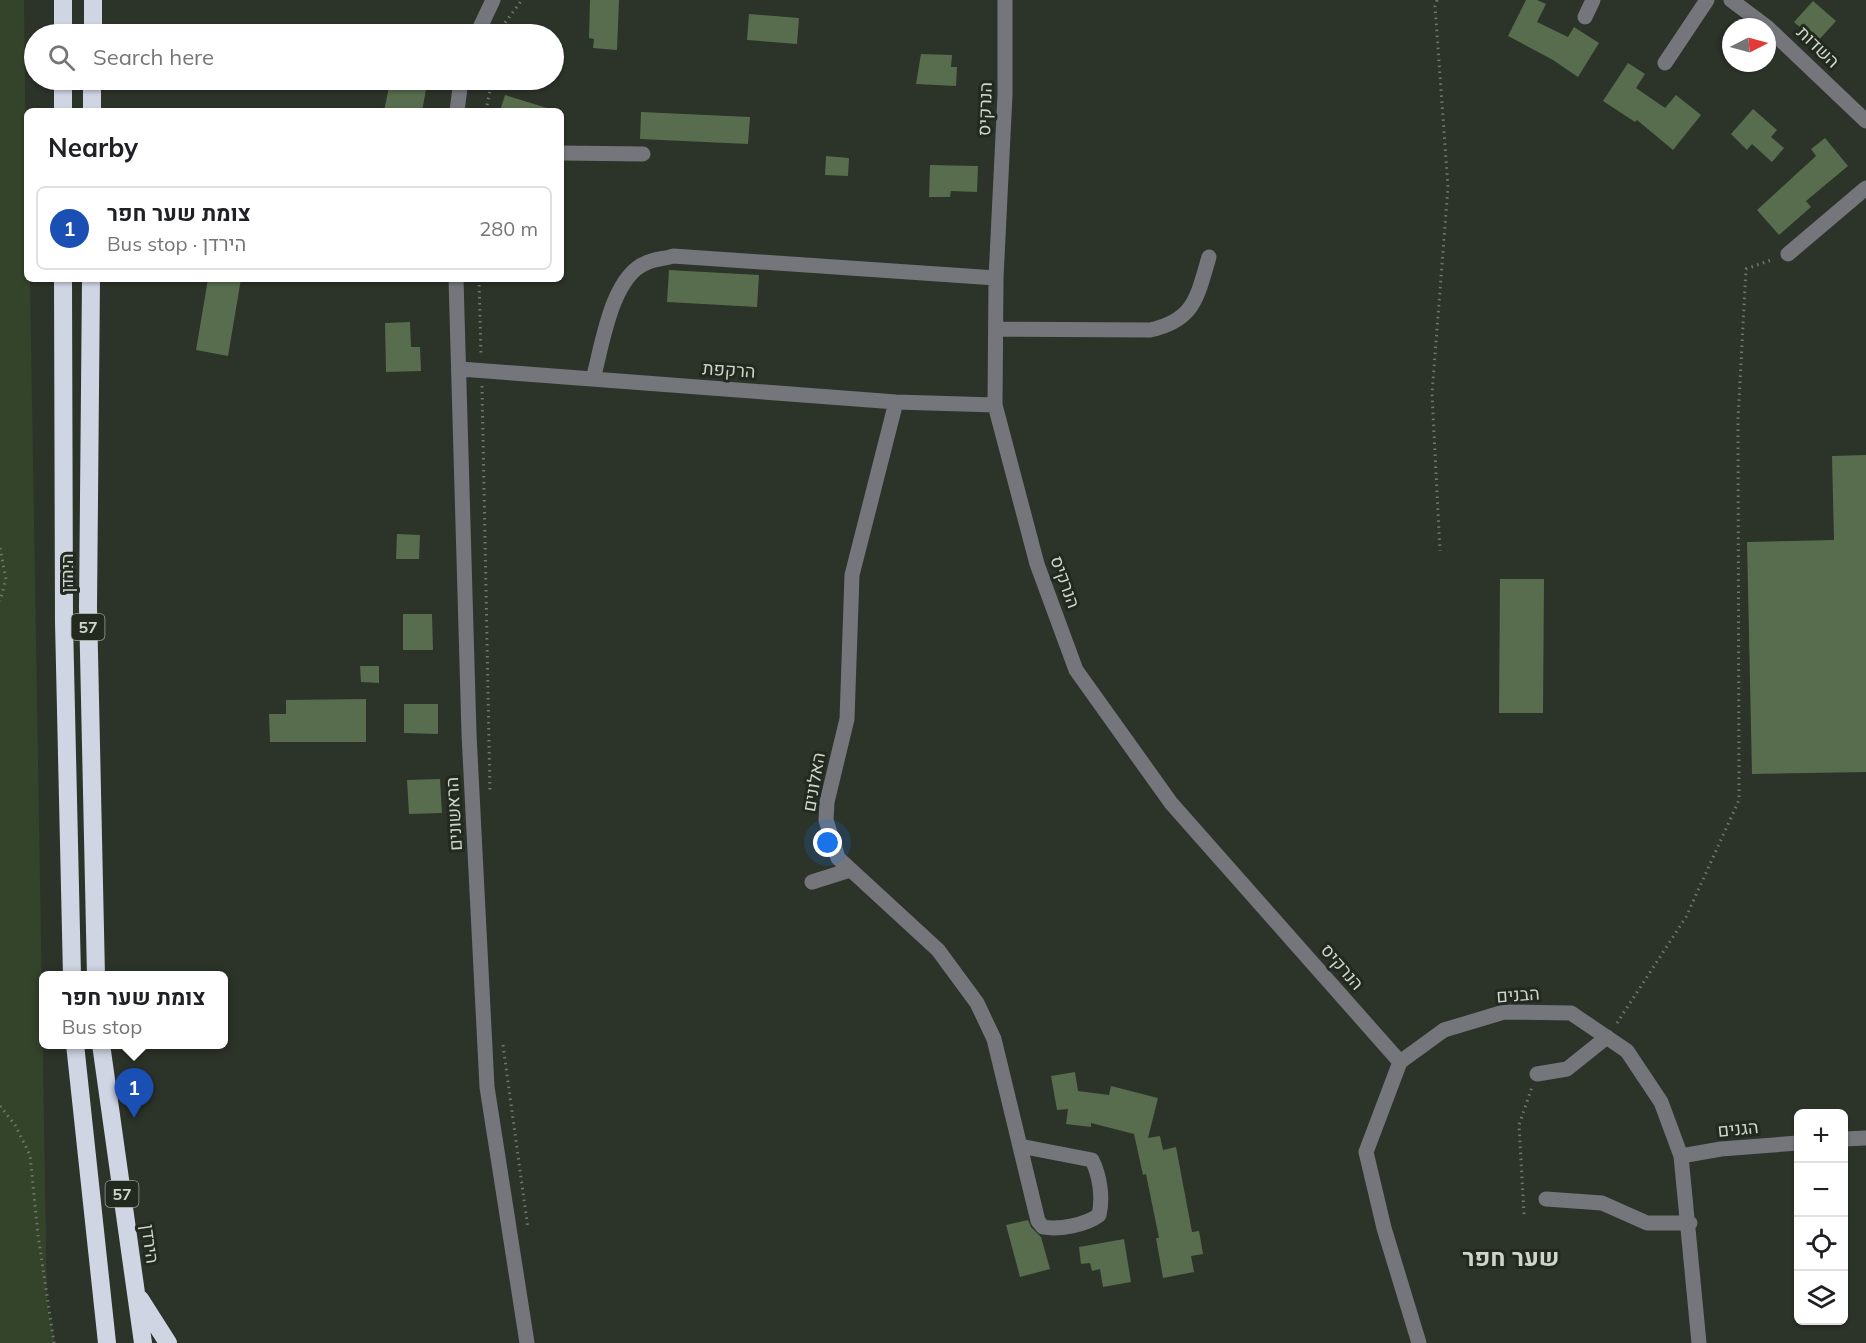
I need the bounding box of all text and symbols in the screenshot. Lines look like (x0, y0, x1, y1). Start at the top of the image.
north arrow (1722, 18, 1776, 72)
street label: השדות (1792, 21, 1845, 73)
search box (24, 24, 564, 90)
icon: search (45, 41, 78, 74)
text: Search here (93, 43, 214, 71)
street label: הנרקיס (972, 82, 997, 136)
text: Nearby (48, 131, 138, 164)
text: צומת שער חפר (107, 199, 251, 227)
text: 1 (64, 216, 76, 241)
text: 280 m (479, 216, 538, 241)
text: Bus stop · הירדן (107, 231, 246, 256)
street label: הרקפת (702, 356, 756, 383)
street label: הירדן (55, 553, 78, 593)
street label: הנרקיס (1045, 553, 1086, 611)
road number: 57 (72, 614, 104, 640)
street label: האלונים (797, 750, 830, 813)
street label: הראשונים (440, 776, 467, 852)
your location (813, 828, 842, 857)
street label: הנרקיס (1316, 939, 1369, 995)
popup (39, 971, 228, 1049)
street label: הבנים (1495, 982, 1540, 1007)
text: צומת שער חפר (62, 983, 205, 1011)
text: Bus stop (62, 1014, 142, 1039)
pin: 1 (114, 1068, 154, 1118)
map controls (1794, 1109, 1848, 1325)
button: + (1794, 1109, 1848, 1163)
street label: הגנים (1716, 1115, 1760, 1142)
button: − (1794, 1163, 1848, 1217)
road number: 57 (106, 1181, 138, 1207)
button: locate (1794, 1217, 1848, 1271)
street label: הירדן (136, 1223, 165, 1265)
district label: שער חפר (1463, 1242, 1559, 1272)
button: layers (1794, 1271, 1848, 1325)

